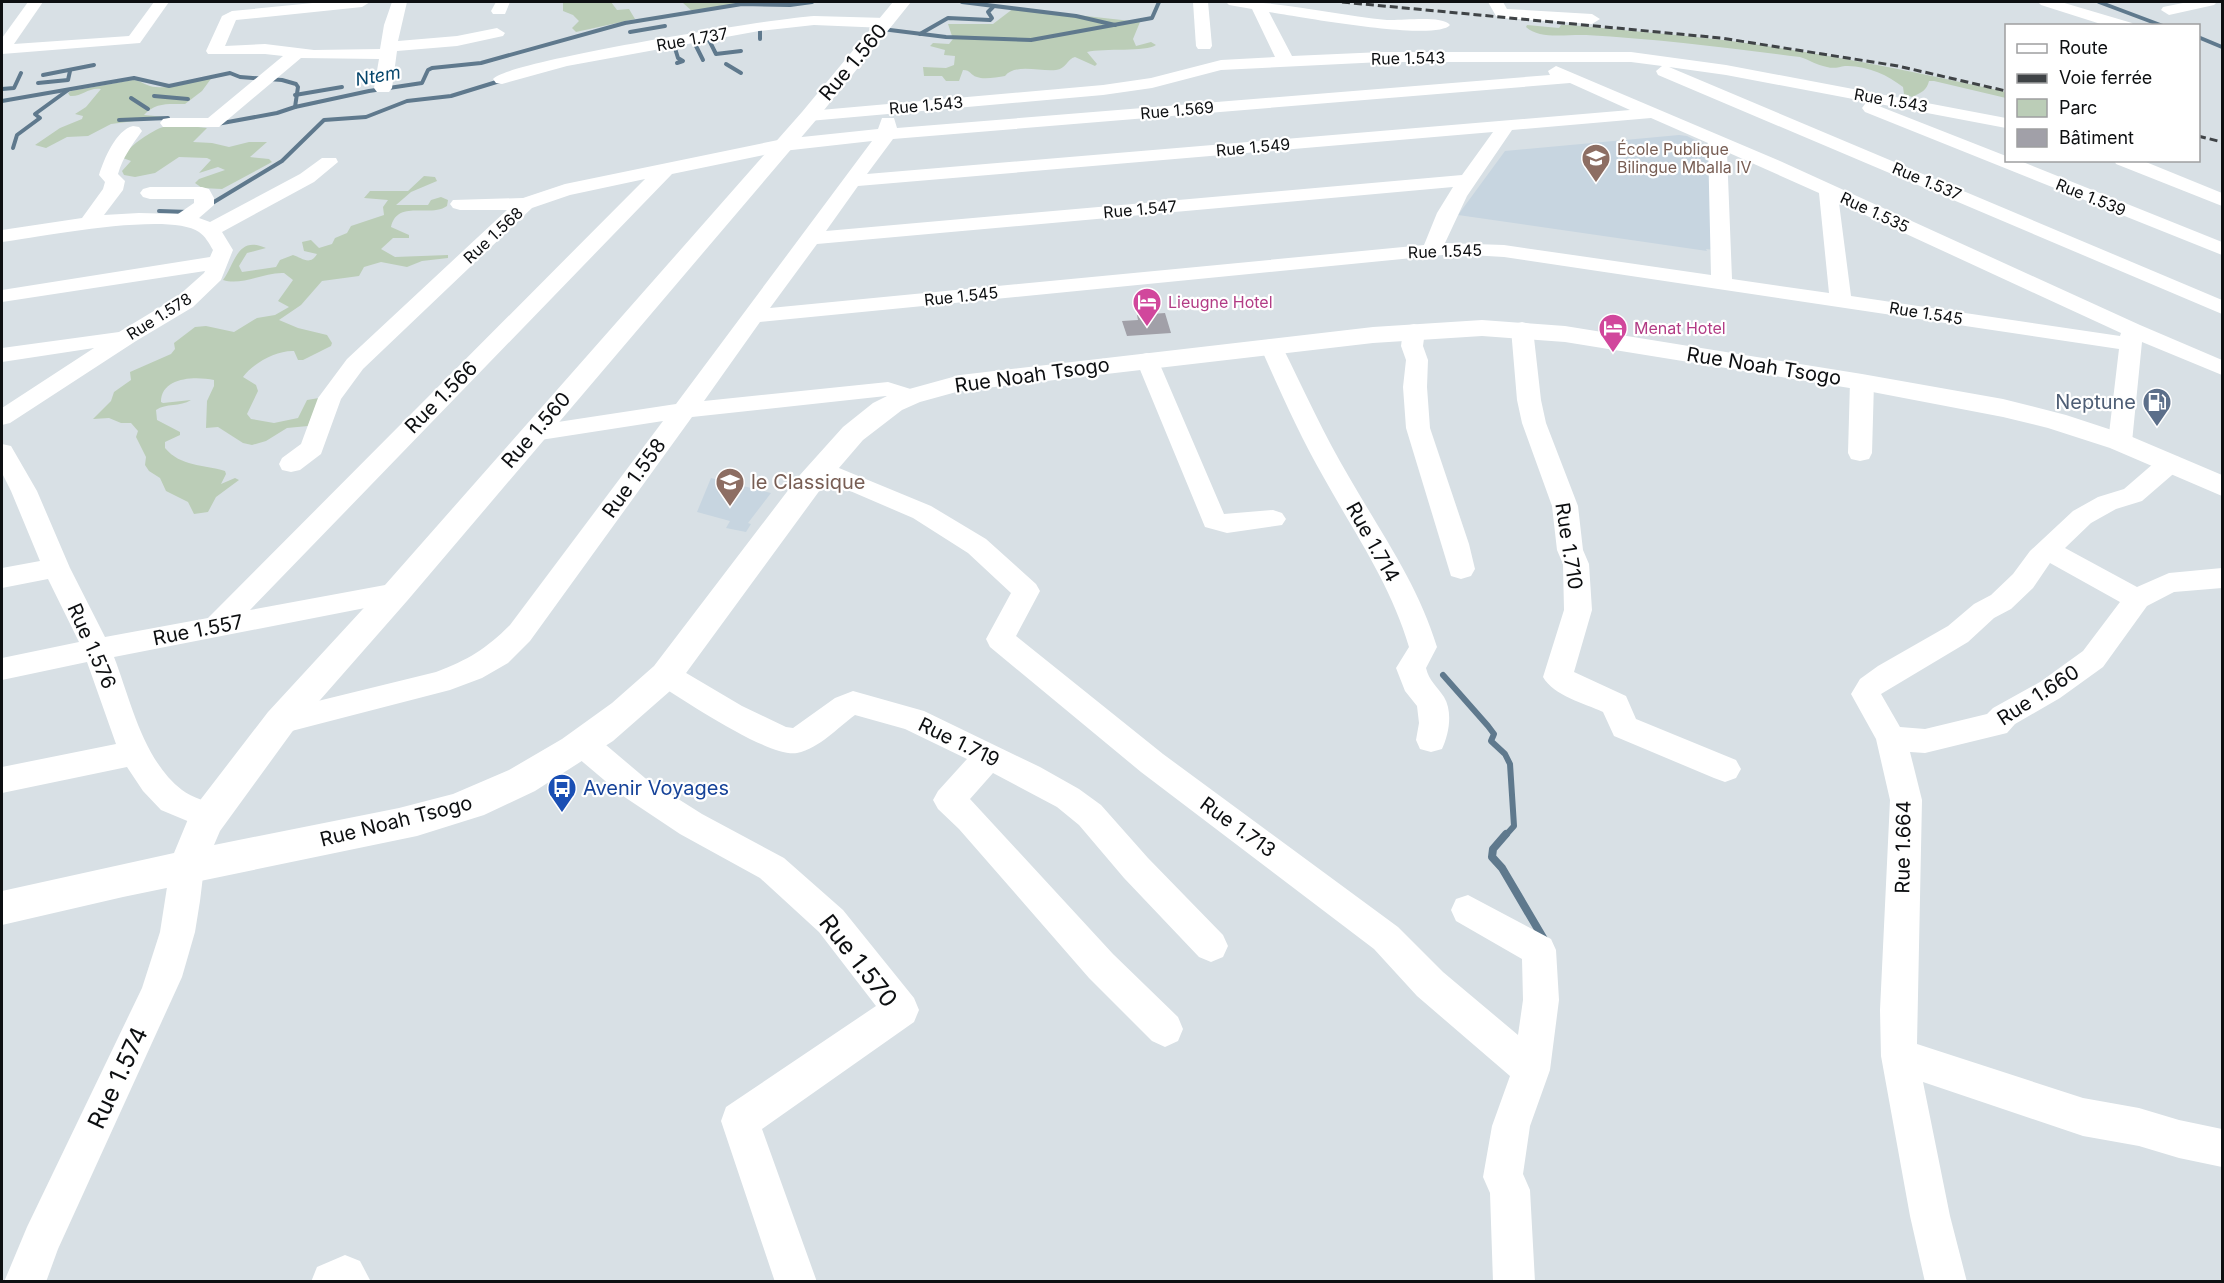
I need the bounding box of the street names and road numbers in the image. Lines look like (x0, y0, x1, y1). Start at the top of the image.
street label: Rue 1.560 (814, 19, 892, 105)
street label: Rue 1.737 (655, 23, 729, 55)
street label: Rue 1.543 (1371, 47, 1445, 69)
street label: Rue 1.543 (1853, 84, 1929, 116)
street label: Rue 1.543 (888, 92, 964, 118)
street label: Rue 1.569 (1139, 97, 1215, 123)
street label: Rue 1.549 (1215, 134, 1291, 160)
street label: Rue 1.537 (1889, 158, 1965, 204)
street label: Rue 1.539 (2053, 174, 2129, 220)
street label: Rue 1.535 (1837, 187, 1913, 237)
street label: Rue 1.547 (1102, 196, 1178, 222)
street label: Rue 1.568 (459, 202, 527, 268)
street label: Rue 1.545 (1408, 240, 1482, 262)
street label: Rue 1.545 (923, 282, 999, 310)
street label: Rue 1.578 (123, 288, 195, 344)
street label: Rue 1.545 (1888, 297, 1964, 329)
street label: Rue Noah Tsogo (1685, 342, 1843, 390)
street label: Rue Noah Tsogo (953, 352, 1111, 398)
street label: Rue 1.566 (400, 356, 482, 438)
street label: Rue 1.560 (497, 387, 575, 473)
street label: Rue 1.558 (597, 434, 671, 522)
street label: Rue 1.714 (1341, 498, 1405, 586)
street label: Rue 1.710 (1550, 501, 1588, 591)
street label: Rue 1.576 (62, 599, 122, 693)
street label: Rue 1.557 (151, 610, 245, 650)
street label: Rue 1.660 (1993, 660, 2083, 730)
street label: Rue 1.719 (914, 712, 1004, 772)
street label: Rue Noah Tsogo (317, 790, 475, 852)
street label: Rue 1.713 (1196, 792, 1280, 862)
street label: Rue 1.664 (1890, 800, 1916, 894)
street label: Rue 1.570 (813, 909, 904, 1013)
street label: Rue 1.574 (81, 1022, 154, 1133)

